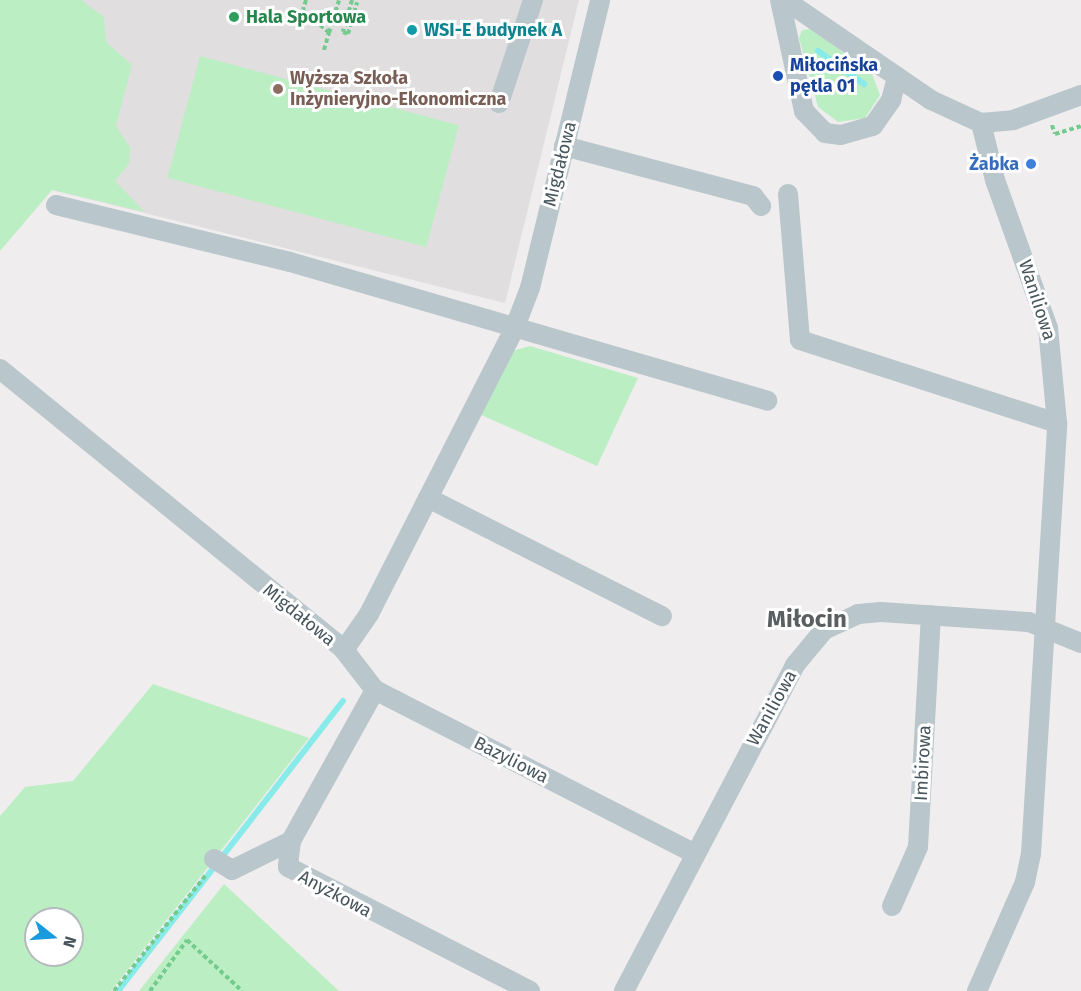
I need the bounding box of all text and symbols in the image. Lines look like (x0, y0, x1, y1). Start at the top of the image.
place label: Hala Sportowa (246, 6, 366, 28)
marker: Hala Sportowa (227, 10, 241, 24)
place label: WSI-E budynek A (424, 19, 562, 41)
marker: WSI-E budynek A (405, 23, 419, 37)
place label: Miłocińska pętla 01 (790, 55, 878, 98)
place label: Wyższa Szkoła Inżynieryjno-Ekonomiczna (290, 68, 506, 110)
marker: Miłocińska pętla 01 (771, 69, 785, 83)
marker: Wyższa Szkoła Inżynieryjno-Ekonomiczna (271, 82, 285, 96)
street label: Migdałowa (539, 119, 581, 209)
place label: Żabka (969, 153, 1019, 175)
marker: Żabka (1024, 157, 1038, 171)
street label: Waniliowa (1014, 257, 1060, 343)
street label: Migdałowa (258, 579, 340, 651)
district label: Miłocin (767, 606, 847, 634)
street label: Waniliowa (742, 666, 802, 750)
street label: Imbirowa (910, 725, 936, 801)
street label: Bazyliowa (470, 732, 552, 788)
street label: Anyżkowa (295, 866, 375, 922)
north arrow (24, 907, 84, 967)
text: N (59, 934, 80, 950)

